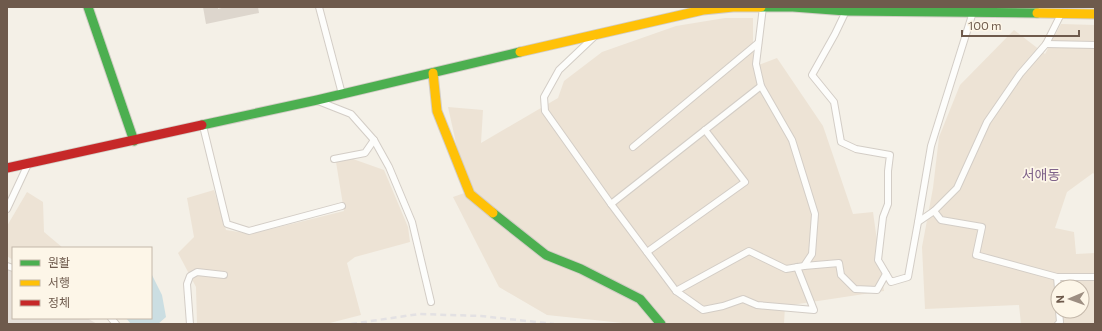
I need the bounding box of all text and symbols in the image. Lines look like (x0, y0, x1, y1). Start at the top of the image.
scale bar (962, 12, 1079, 38)
text: 100 m (968, 18, 1002, 32)
district label: 서애동 (1022, 166, 1060, 183)
legend (12, 247, 152, 319)
text: 원활 (48, 255, 70, 269)
text: 서행 (48, 275, 70, 289)
north arrow (1050, 279, 1090, 319)
text: 정체 (48, 295, 70, 309)
text: N (1053, 295, 1066, 304)

